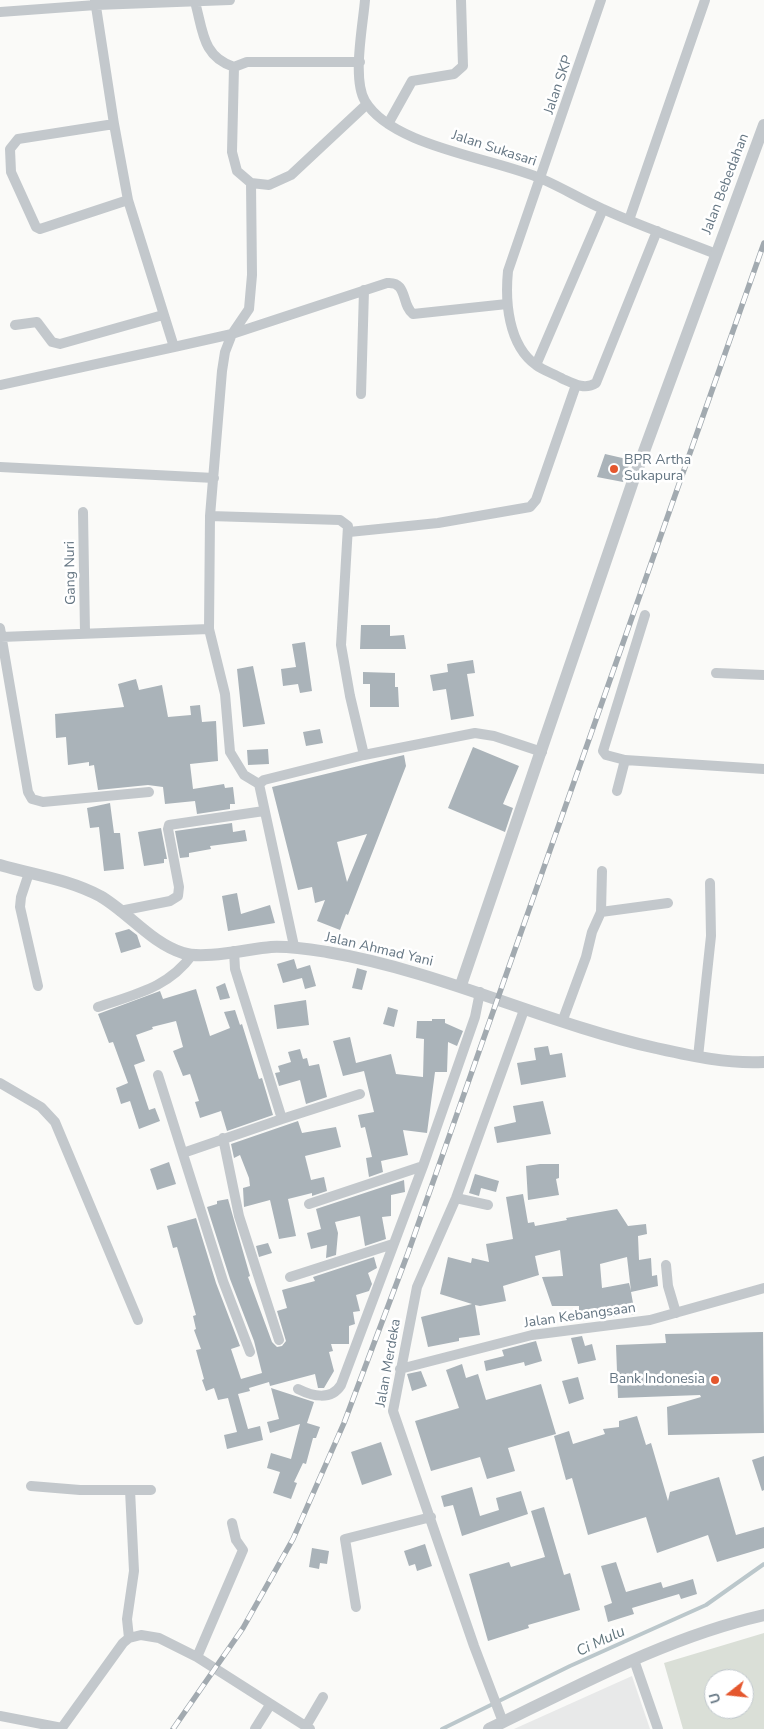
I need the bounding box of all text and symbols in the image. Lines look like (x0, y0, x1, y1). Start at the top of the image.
street label: Jalan SKP (541, 53, 577, 117)
street label: Jalan Sukasari (449, 127, 539, 171)
street label: Jalan Bebedahan (699, 131, 753, 237)
place label: BPR Artha Sukapura (624, 453, 691, 486)
marker: BPR Artha Sukapura (608, 463, 620, 475)
street label: Gang Nuri (62, 541, 80, 605)
street label: Jalan Ahmad Yani (323, 929, 435, 971)
street label: Jalan Kebangsaan (523, 1300, 637, 1332)
street label: Jalan Merdeka (373, 1318, 405, 1408)
place label: Bank Indonesia (609, 1372, 705, 1388)
marker: Bank Indonesia (709, 1374, 721, 1386)
water label: Ci Mulu (574, 1623, 628, 1661)
north arrow (704, 1669, 754, 1719)
text: U (705, 1690, 726, 1706)

